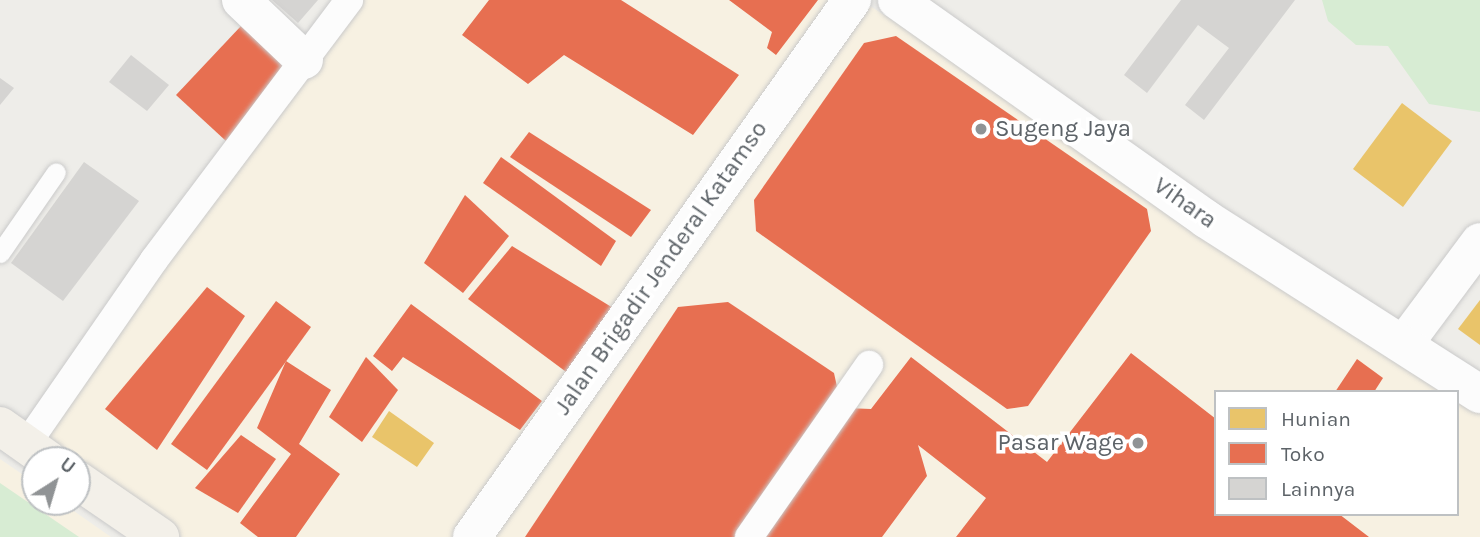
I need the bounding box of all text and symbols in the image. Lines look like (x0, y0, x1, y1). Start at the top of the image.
place label: Sugeng Jaya (995, 115, 1131, 143)
street label: Jalan Brigadir Jenderal Katamso (548, 116, 774, 420)
marker: Sugeng Jaya (973, 121, 989, 137)
street label: Vihara (1148, 171, 1222, 235)
legend (1214, 390, 1459, 516)
text: Hunian (1281, 407, 1351, 431)
place label: Pasar Wage (998, 429, 1124, 457)
marker: Pasar Wage (1130, 435, 1146, 451)
text: Toko (1281, 442, 1325, 466)
north arrow (21, 446, 91, 516)
text: U (56, 453, 79, 479)
text: Lainnya (1281, 477, 1355, 501)

